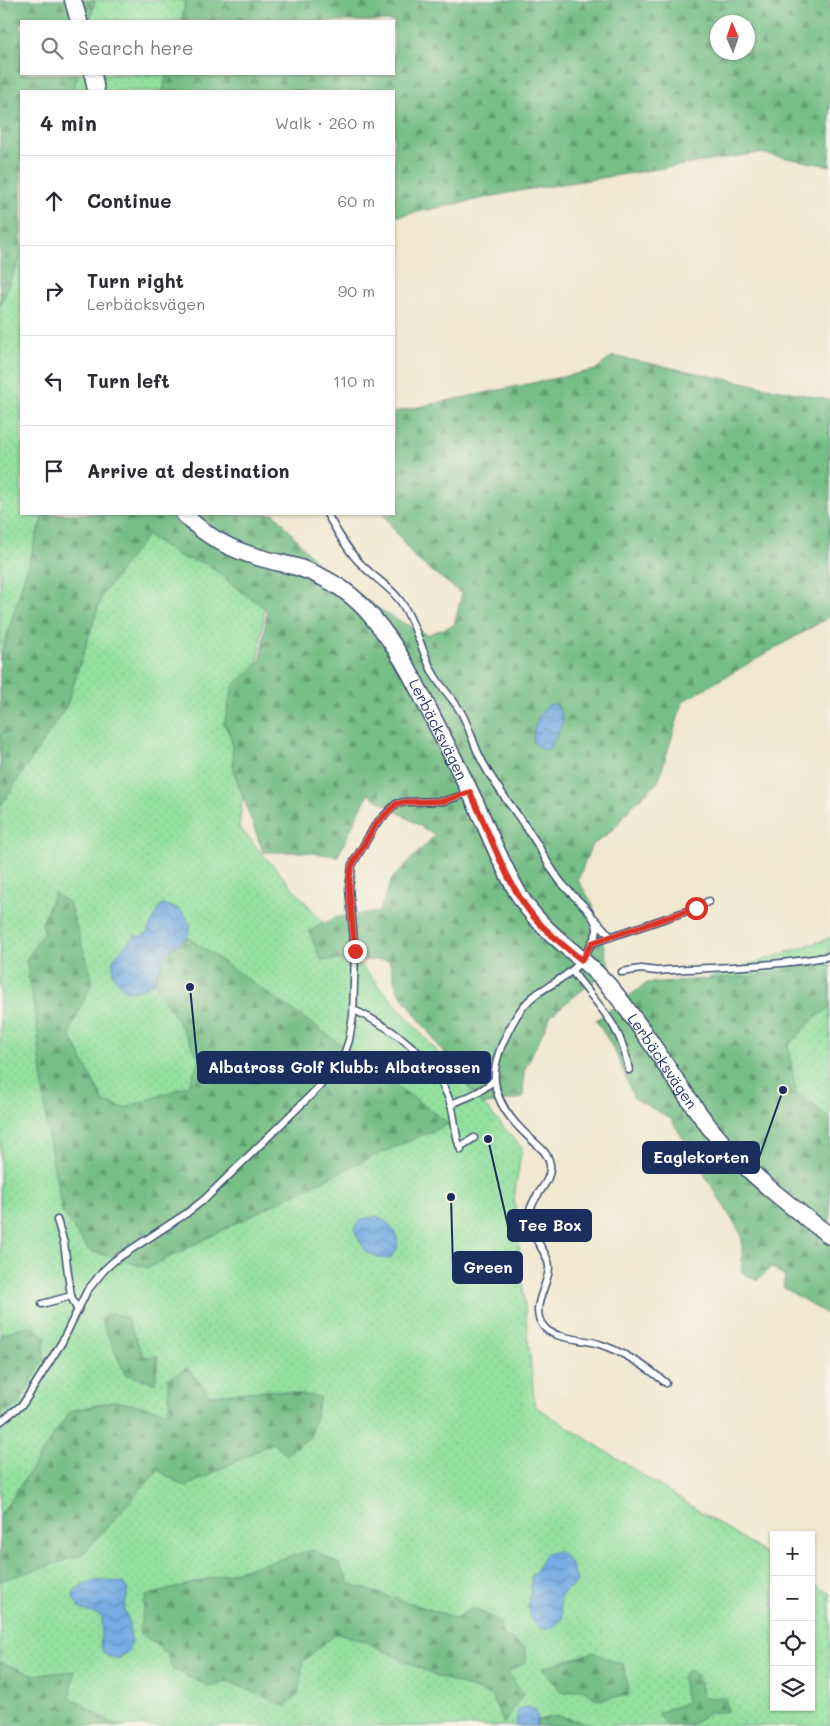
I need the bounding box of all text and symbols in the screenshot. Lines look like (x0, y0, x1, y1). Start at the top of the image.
north arrow (710, 15, 755, 60)
search box (20, 20, 395, 75)
icon: search (38, 34, 66, 62)
text: Search here (78, 35, 194, 60)
text: 4 min (40, 109, 97, 136)
text: Walk · 260 m (275, 112, 375, 133)
icon: ahead (40, 187, 68, 215)
text: Continue (87, 188, 172, 213)
text: 60 m (338, 190, 375, 211)
text: Turn right (87, 268, 184, 293)
icon: right (40, 277, 68, 305)
text: 90 m (338, 280, 375, 301)
text: Lerbäcksvägen (87, 293, 205, 314)
icon: left (40, 367, 68, 395)
text: Turn left (87, 368, 170, 393)
text: 110 m (333, 370, 375, 391)
icon: arrive (40, 457, 68, 485)
text: Arrive at destination (87, 458, 290, 483)
street label: Lerbäcksvägen (405, 675, 473, 783)
route start (685, 897, 708, 920)
route end (344, 940, 367, 963)
street label: Lerbäcksvägen (624, 1009, 702, 1112)
callout: Albatross Golf Klubb: Albatrossen (198, 1052, 490, 1083)
text: Albatross Golf Klubb: Albatrossen (208, 1056, 480, 1077)
callout: Eaglekorten (643, 1142, 759, 1173)
text: Eaglekorten (653, 1146, 749, 1167)
callout: Tee Box (508, 1210, 591, 1241)
text: Tee Box (518, 1214, 582, 1235)
callout: Green (453, 1252, 522, 1283)
text: Green (464, 1256, 512, 1277)
map controls (770, 1531, 815, 1711)
button: + (770, 1531, 815, 1576)
button: − (770, 1576, 815, 1621)
button: locate (770, 1621, 815, 1666)
button: layers (770, 1666, 815, 1711)

